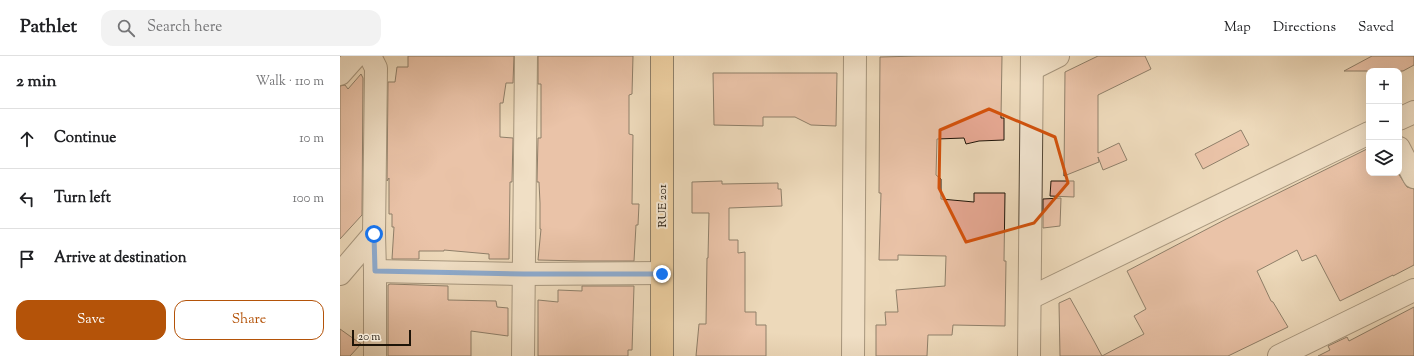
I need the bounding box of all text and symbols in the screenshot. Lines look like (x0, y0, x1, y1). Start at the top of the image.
search box (101, 10, 381, 46)
text: Pathlet (20, 14, 77, 41)
icon: search (115, 17, 137, 39)
text: Search here (147, 17, 222, 38)
text: Map (1224, 18, 1251, 38)
text: Directions (1273, 18, 1336, 38)
text: Saved (1358, 18, 1394, 38)
map controls (1366, 68, 1402, 176)
button: + (1366, 68, 1402, 104)
text: 2 min (16, 70, 57, 94)
text: Walk · 110 m (256, 73, 324, 91)
button: − (1366, 104, 1402, 140)
icon: ahead (16, 128, 38, 150)
text: Continue (54, 128, 116, 149)
text: 10 m (299, 130, 324, 148)
button: layers (1366, 140, 1402, 176)
street label: RUE 201 (654, 184, 672, 228)
icon: left (16, 188, 38, 210)
text: Turn left (54, 188, 111, 209)
text: 100 m (292, 190, 324, 208)
route start (365, 225, 383, 243)
icon: arrive (16, 248, 38, 270)
text: Arrive at destination (54, 248, 187, 269)
route end (653, 265, 671, 283)
button: Save (16, 300, 166, 340)
button: Share (174, 300, 324, 340)
scale bar (352, 328, 411, 347)
text: 20 m (358, 329, 380, 345)

